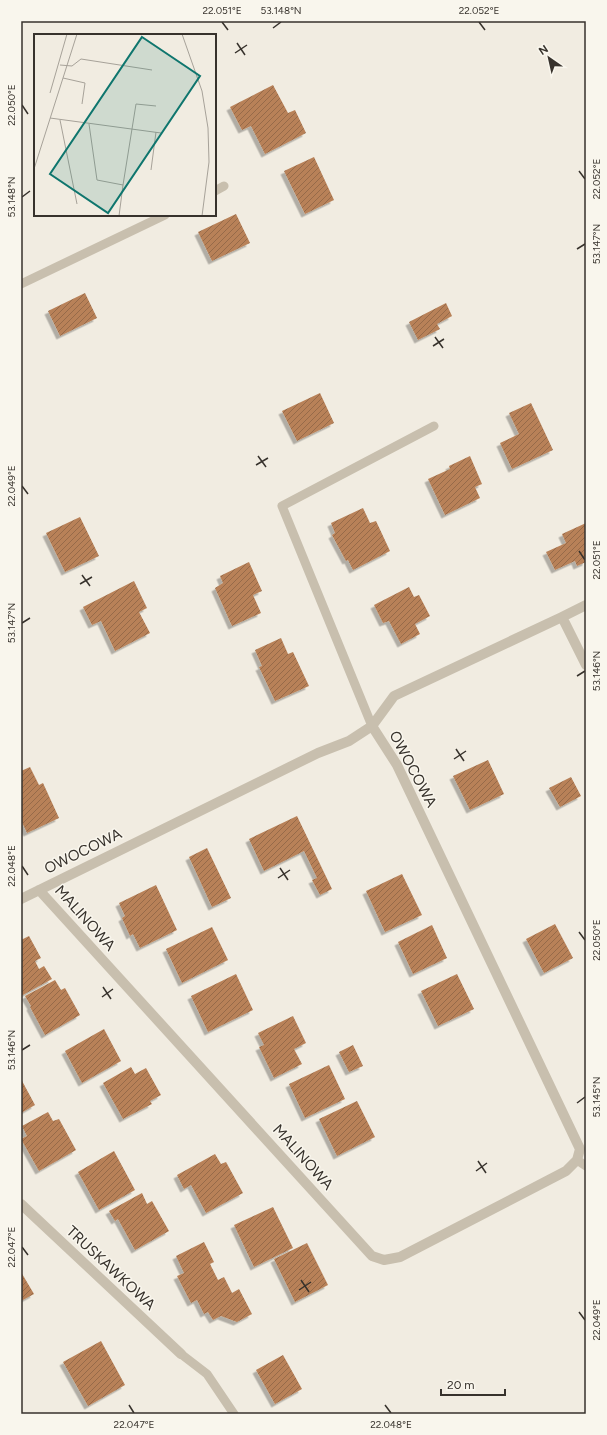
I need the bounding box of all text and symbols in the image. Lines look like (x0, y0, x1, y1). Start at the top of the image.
text: 22.051°E (202, 4, 242, 17)
text: 53.148°N (260, 4, 302, 17)
text: 22.052°E (459, 4, 499, 17)
inset map (34, 34, 216, 216)
north arrow (529, 38, 569, 78)
text: N (537, 42, 551, 58)
text: 22.050°E (5, 84, 18, 126)
text: 22.052°E (590, 159, 603, 199)
text: 53.148°N (5, 176, 18, 218)
text: 53.147°N (590, 224, 603, 264)
text: 22.049°E (5, 465, 18, 507)
text: 22.051°E (590, 540, 603, 580)
text: 53.147°N (5, 603, 18, 643)
text: 53.146°N (590, 651, 603, 691)
street label: OWOCOWA (385, 728, 441, 810)
street label: OWOCOWA (41, 825, 125, 877)
text: 22.048°E (5, 845, 18, 887)
street label: MALINOWA (51, 882, 119, 954)
text: 22.050°E (590, 919, 603, 961)
text: 53.146°N (5, 1030, 18, 1070)
text: 53.145°N (590, 1077, 603, 1117)
street label: MALINOWA (269, 1121, 337, 1193)
street label: TRUSKAWKOWA (63, 1222, 159, 1314)
text: 22.047°E (5, 1226, 18, 1267)
text: 22.049°E (590, 1299, 603, 1341)
scale bar (441, 1371, 505, 1397)
text: 20 m (447, 1378, 475, 1392)
text: 22.047°E (114, 1418, 155, 1431)
text: 22.048°E (370, 1418, 412, 1431)

